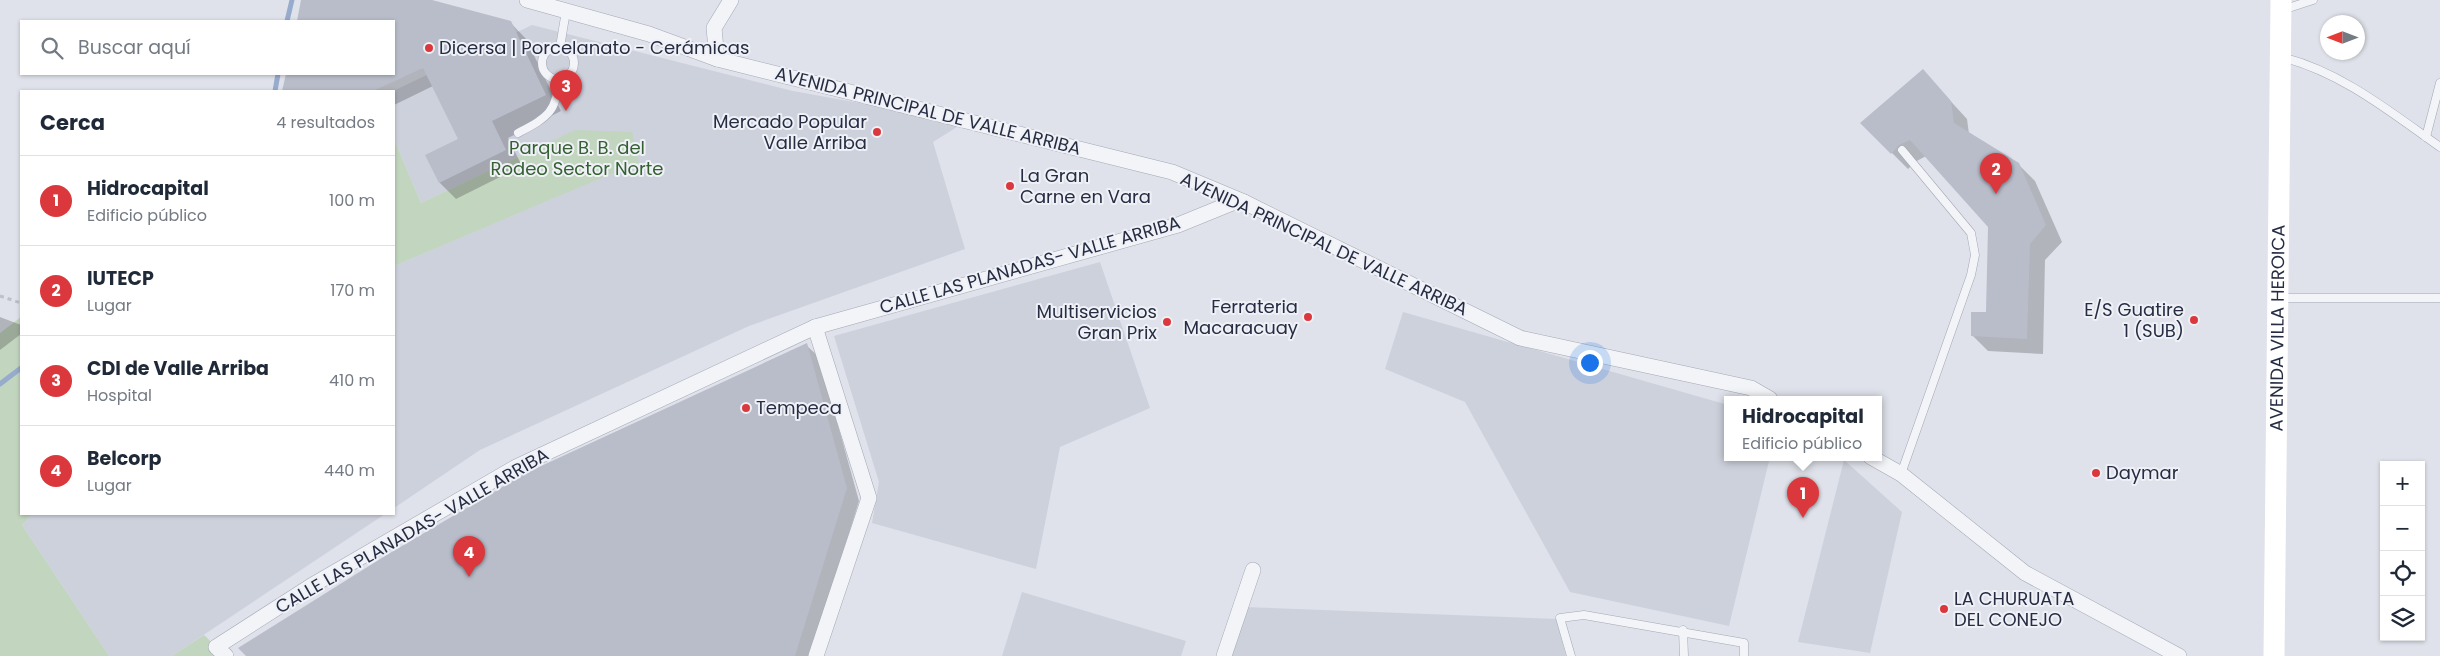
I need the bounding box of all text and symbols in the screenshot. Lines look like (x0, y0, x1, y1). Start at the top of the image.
north arrow (2320, 15, 2365, 60)
search box (20, 20, 395, 75)
icon: search (38, 34, 66, 62)
text: Buscar aquí (78, 34, 191, 61)
place label: Dicersa | Porcelanato - Cerámicas (439, 35, 749, 60)
marker: Dicersa | Porcelanato - Cerámicas (423, 42, 435, 54)
street label: AVENIDA PRINCIPAL DE VALLE ARRIBA (773, 60, 1084, 161)
pin: 3 (550, 70, 582, 111)
text: Cerca (40, 108, 105, 137)
place label: Mercado Popular Valle Arriba (713, 109, 867, 155)
text: 4 resultados (276, 111, 375, 134)
marker: Mercado Popular Valle Arriba (871, 126, 883, 138)
park label: Parque B. B. del Rodeo Sector Norte (491, 135, 663, 181)
pin: 2 (1980, 153, 2012, 194)
place label: La Gran Carne en Vara (1020, 163, 1151, 209)
street label: AVENIDA PRINCIPAL DE VALLE ARRIBA (1176, 166, 1472, 321)
text: Hidrocapital (87, 175, 209, 202)
marker: La Gran Carne en Vara (1004, 180, 1016, 192)
text: 1 (53, 189, 59, 212)
text: 100 m (329, 189, 375, 212)
text: Edificio público (87, 204, 207, 227)
street label: CALLE LAS PLANADAS- VALLE ARRIBA (877, 210, 1183, 319)
street label: AVENIDA VILLA HEROICA (2263, 225, 2291, 432)
text: IUTECP (87, 265, 154, 292)
text: 2 (51, 279, 61, 302)
text: 170 m (330, 279, 375, 302)
text: Lugar (87, 294, 132, 317)
place label: Ferrateria Macaracuay (1184, 294, 1298, 340)
place label: E/S Guatire 1 (SUB) (2084, 297, 2184, 343)
place label: Multiservicios Gran Prix (1037, 299, 1157, 345)
marker: Ferrateria Macaracuay (1302, 311, 1314, 323)
marker: E/S Guatire 1 (SUB) (2188, 314, 2200, 326)
marker: Multiservicios Gran Prix (1161, 316, 1173, 328)
your location (1577, 350, 1603, 376)
text: CDI de Valle Arriba (87, 355, 269, 382)
text: 3 (51, 369, 61, 392)
text: 410 m (329, 369, 375, 392)
text: Hospital (87, 384, 152, 407)
place label: Tempeca (756, 395, 842, 420)
popup (1724, 396, 1882, 461)
marker: Tempeca (740, 402, 752, 414)
text: Hidrocapital (1742, 403, 1864, 430)
text: Edificio público (1742, 432, 1862, 455)
street label: CALLE LAS PLANADAS- VALLE ARRIBA (271, 442, 553, 619)
text: Belcorp (87, 445, 161, 472)
text: 4 (51, 459, 61, 482)
text: 440 m (324, 459, 375, 482)
place label: Daymar (2106, 460, 2179, 485)
map controls (2380, 461, 2425, 641)
button: + (2380, 461, 2425, 506)
marker: Daymar (2090, 467, 2102, 479)
text: Lugar (87, 474, 132, 497)
pin: 1 (1787, 477, 1819, 518)
button: − (2380, 506, 2425, 551)
pin: 4 (453, 536, 485, 577)
button: locate (2380, 551, 2425, 596)
place label: LA CHURUATA DEL CONEJO (1954, 586, 2074, 632)
button: layers (2380, 596, 2425, 641)
marker: LA CHURUATA DEL CONEJO (1938, 603, 1950, 615)

